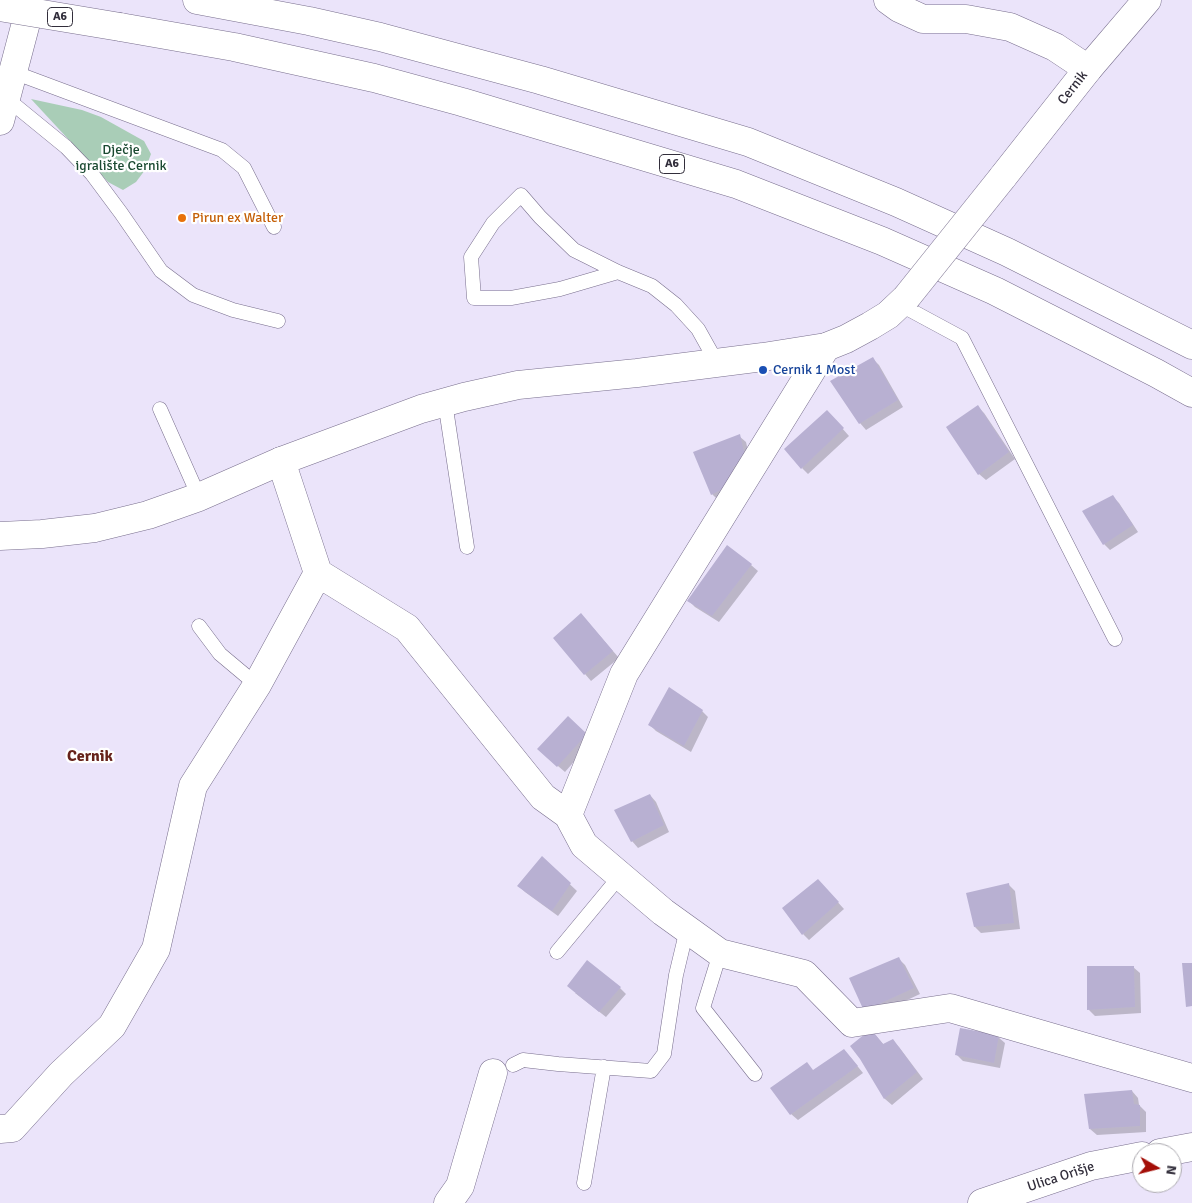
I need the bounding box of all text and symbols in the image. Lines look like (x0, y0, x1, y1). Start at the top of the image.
road number: A6 (48, 8, 72, 26)
street label: Cernik (1054, 67, 1092, 109)
park label: Dječje igralište Cernik (75, 142, 167, 174)
road number: A6 (660, 154, 684, 173)
place label: Pirun ex Walter (192, 210, 283, 226)
marker: Pirun ex Walter (176, 212, 188, 224)
place label: Cernik 1 Most (773, 362, 855, 378)
marker: Cernik 1 Most (757, 364, 769, 376)
district label: Cernik (67, 747, 113, 767)
north arrow (1132, 1143, 1182, 1193)
street label: Ulica Orišje (1025, 1158, 1097, 1196)
text: N (1162, 1164, 1180, 1176)

